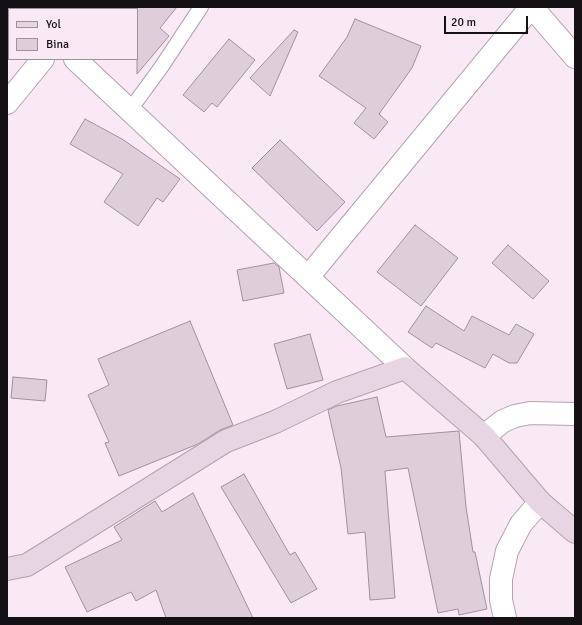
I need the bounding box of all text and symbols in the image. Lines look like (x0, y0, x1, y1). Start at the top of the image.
legend (8, 8, 138, 60)
scale bar (446, 8, 530, 34)
text: 20 m (451, 15, 476, 30)
text: Yol (46, 17, 61, 32)
text: Bina (46, 37, 69, 52)

